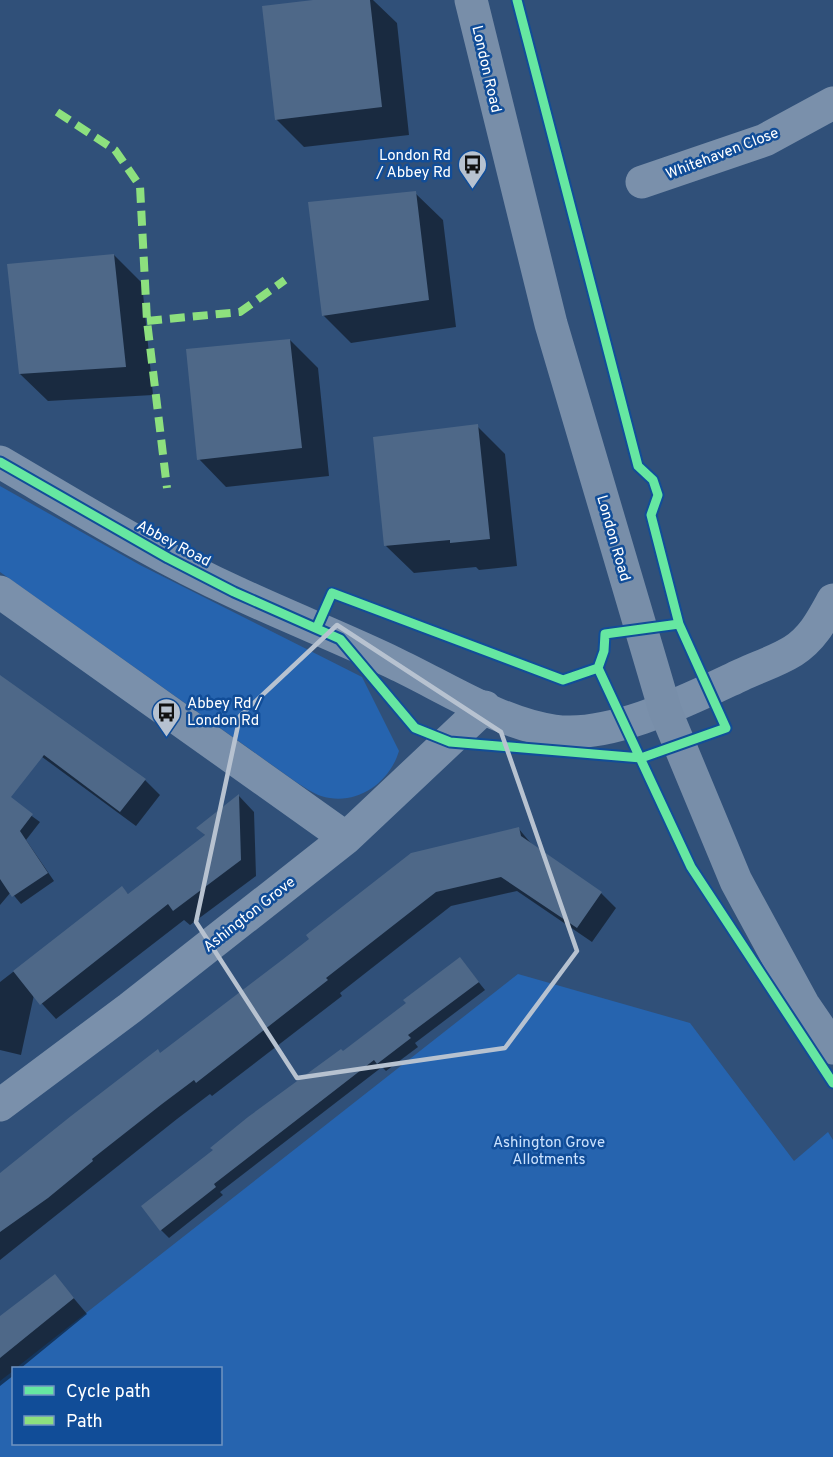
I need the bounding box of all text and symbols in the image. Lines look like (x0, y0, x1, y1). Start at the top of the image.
street label: London Road (466, 24, 505, 115)
street label: Whitehaven Close (663, 124, 782, 185)
place label: London Rd / Abbey Rd (375, 147, 451, 183)
bus stop icon: London Rd / Abbey Rd (456, 148, 488, 190)
street label: London Road (591, 493, 634, 584)
street label: Abbey Road (133, 517, 214, 572)
place label: Abbey Rd / London Rd (187, 695, 263, 731)
bus stop icon: Abbey Rd / London Rd (150, 696, 182, 738)
street label: Ashington Grove (200, 873, 300, 957)
park label: Ashington Grove Allotments (493, 1134, 605, 1170)
legend (12, 1367, 222, 1445)
text: Cycle path (66, 1381, 151, 1404)
text: Path (66, 1411, 103, 1434)

